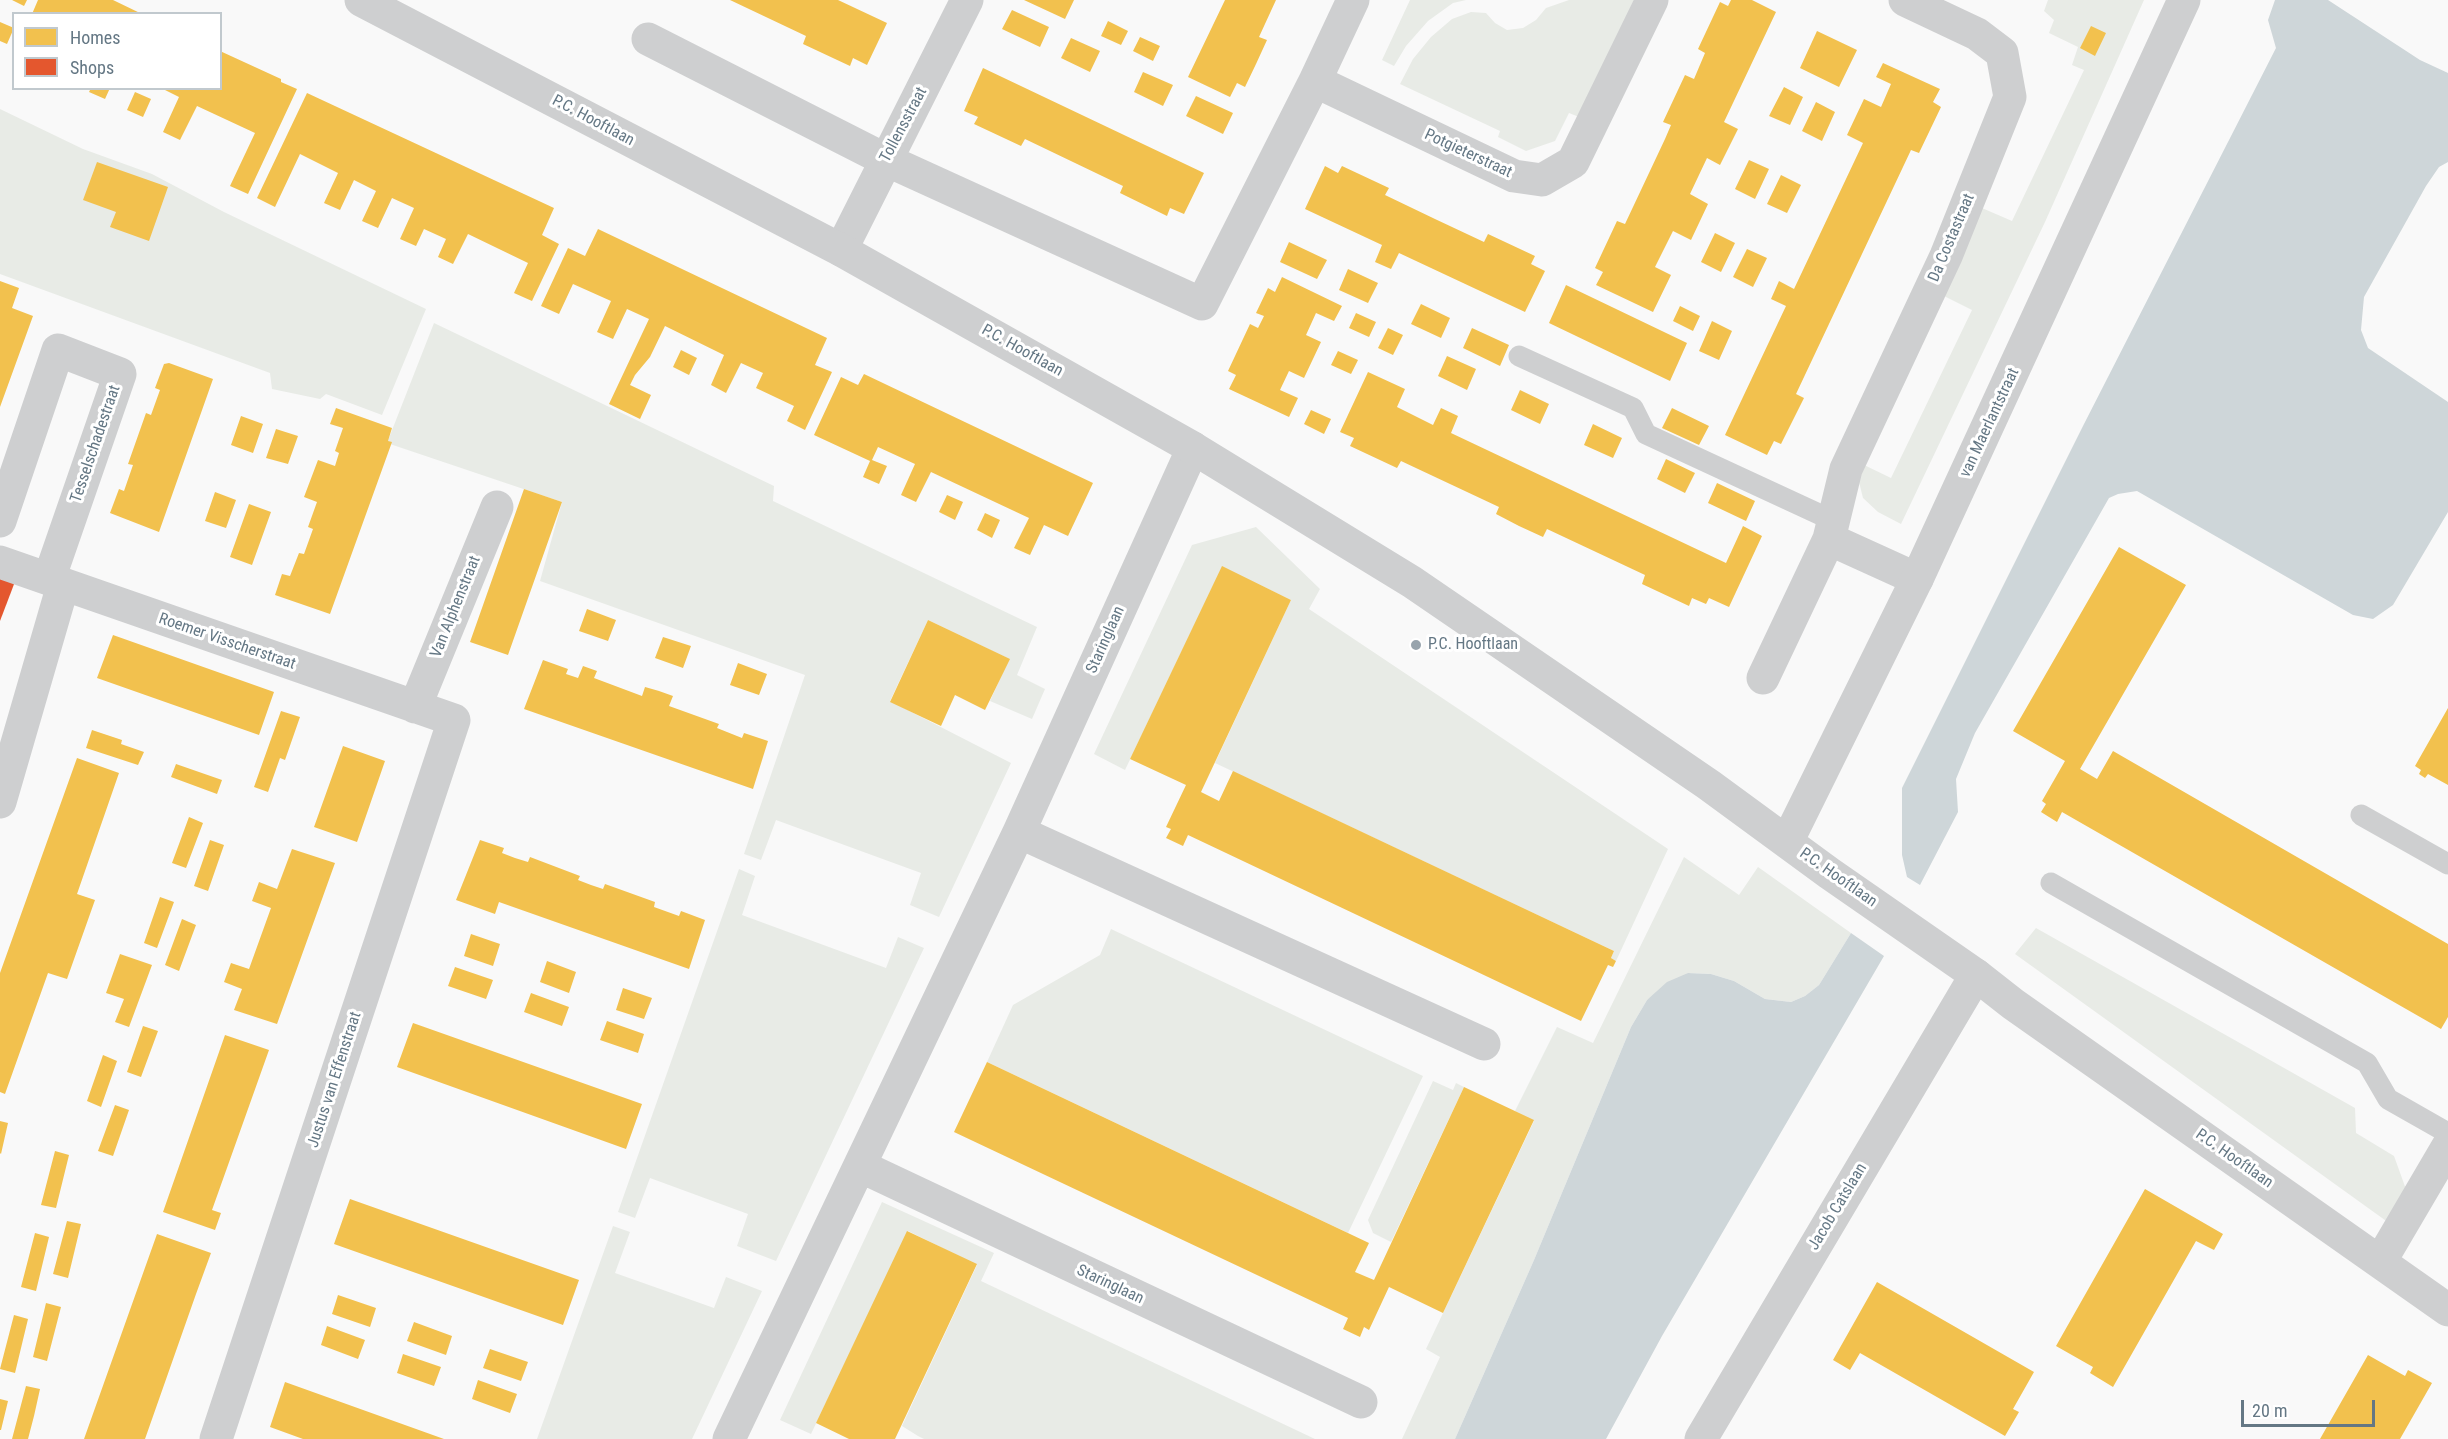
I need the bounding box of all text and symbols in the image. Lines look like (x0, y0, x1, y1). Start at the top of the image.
legend (12, 12, 222, 90)
text: Homes (70, 27, 120, 48)
text: Shops (70, 57, 114, 78)
street label: Tollensstraat (876, 84, 932, 166)
street label: P.C. Hooftlaan (549, 91, 637, 151)
street label: Potgieterstraat (1421, 125, 1515, 183)
street label: Da Costastraat (1925, 191, 1979, 285)
street label: P.C. Hooftlaan (978, 321, 1066, 381)
street label: van Maerlantstraat (1956, 365, 2024, 481)
street label: Tesselschadestraat (67, 383, 125, 505)
street label: Van Alphenstraat (427, 553, 485, 661)
street label: Staringlaan (1083, 603, 1129, 677)
street label: Roemer Visscherstraat (156, 610, 298, 674)
place label: P.C. Hooftlaan (1428, 635, 1518, 655)
marker: P.C. Hooftlaan (1409, 638, 1423, 652)
street label: P.C. Hooftlaan (1796, 844, 1880, 912)
street label: Justus van Effenstraat (304, 1010, 366, 1150)
street label: P.C. Hooftlaan (2192, 1125, 2276, 1193)
street label: Jacob Catslaan (1805, 1160, 1871, 1254)
street label: Staringlaan (1073, 1261, 1147, 1309)
scale bar (2244, 1388, 2378, 1426)
text: 20 m (2252, 1400, 2287, 1421)

